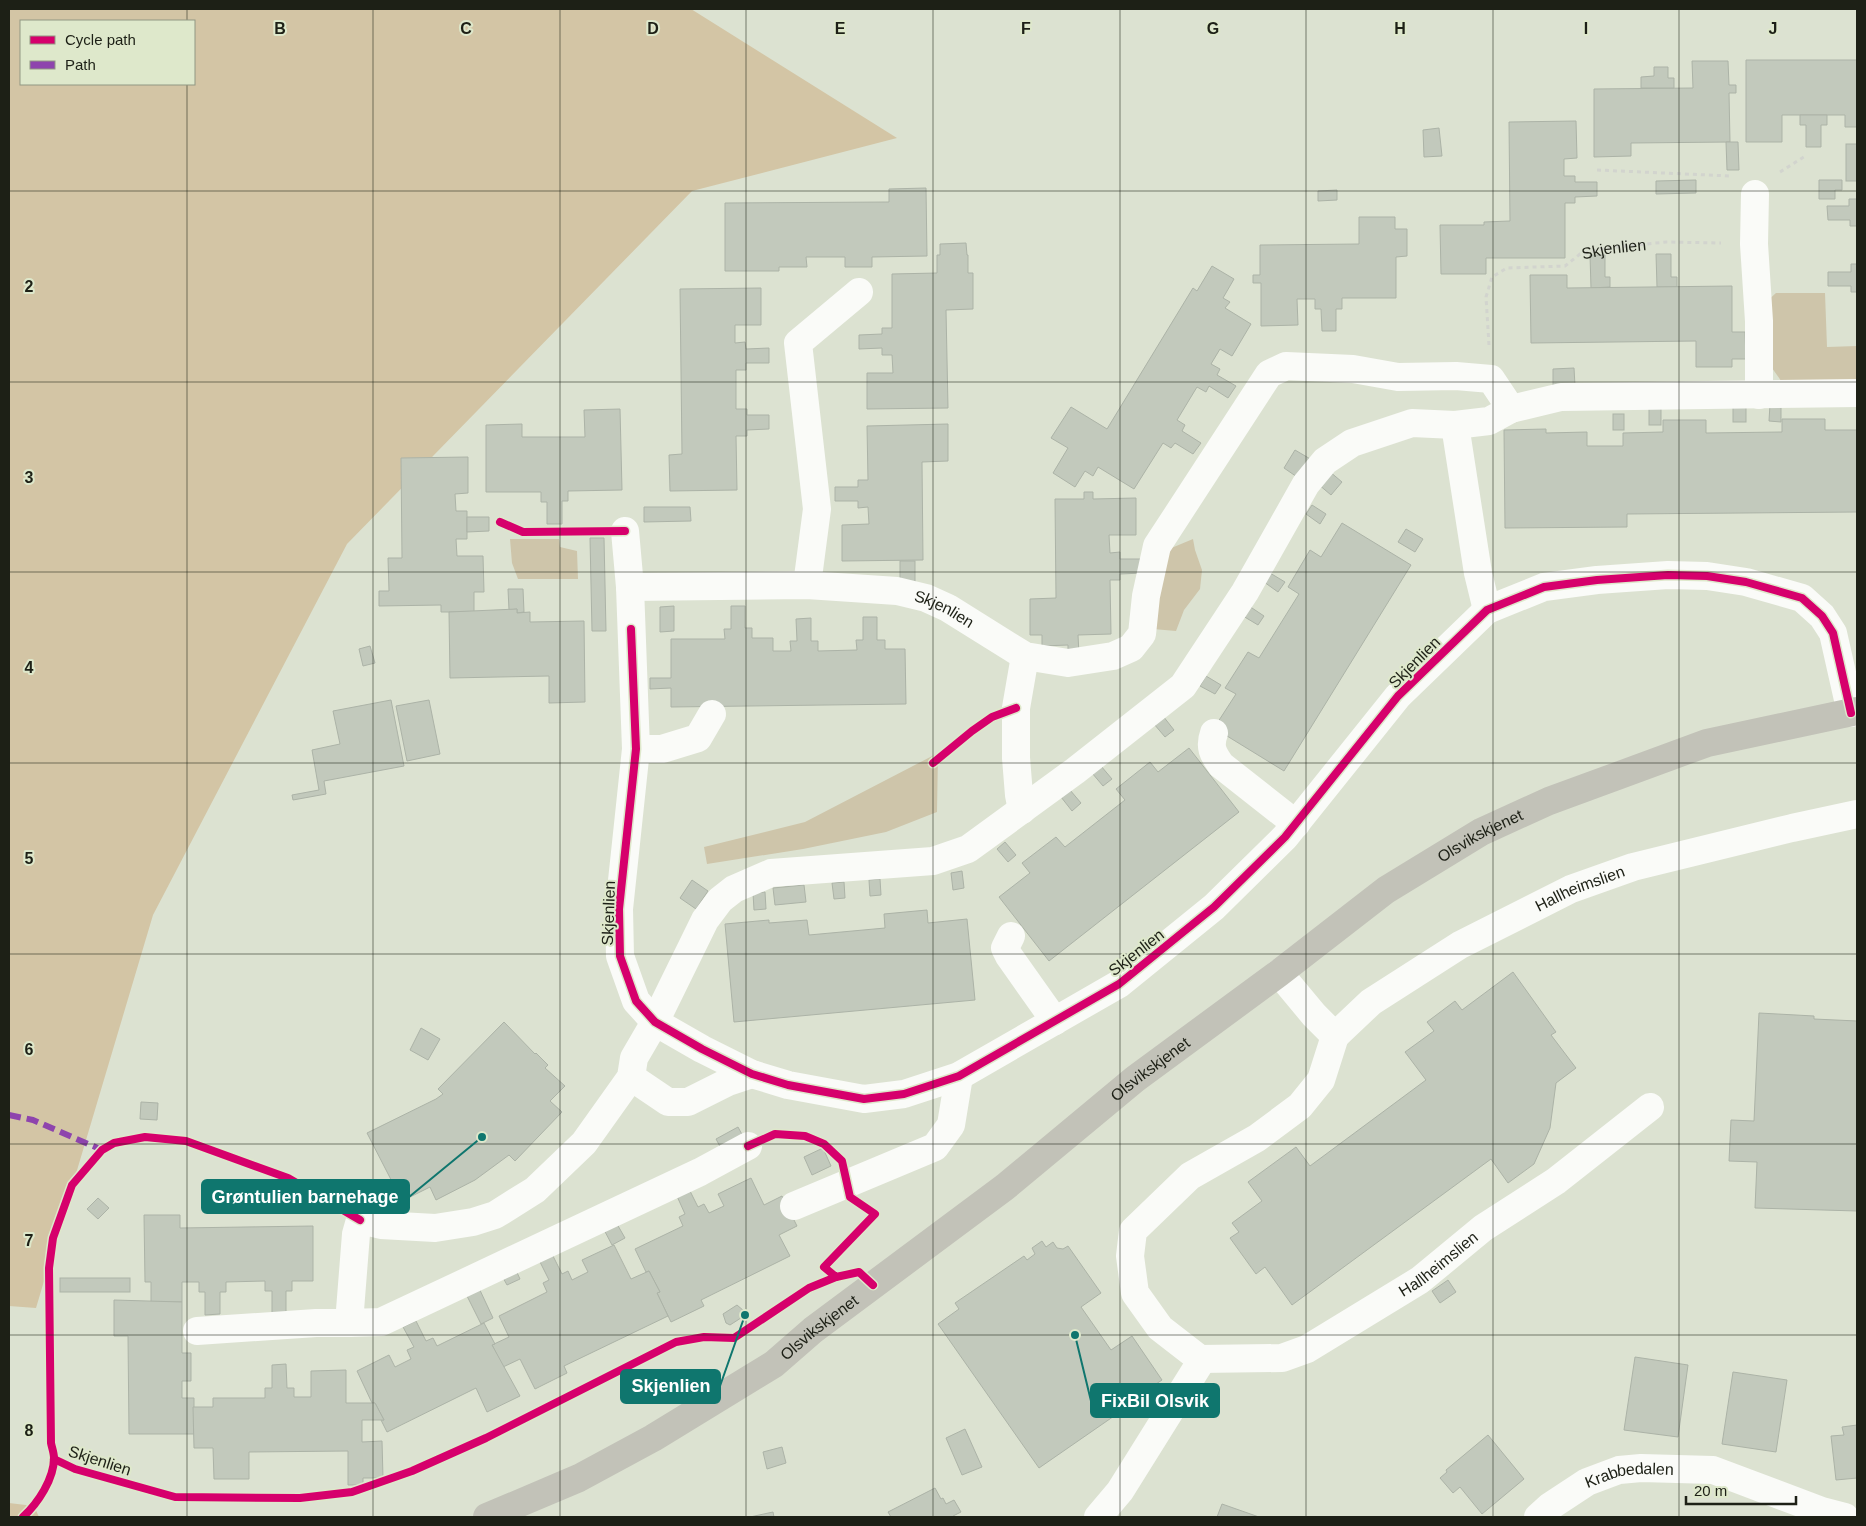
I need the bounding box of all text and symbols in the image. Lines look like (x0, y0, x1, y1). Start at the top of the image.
legend (20, 20, 195, 85)
text: B (274, 20, 286, 37)
text: C (460, 20, 472, 37)
text: D (647, 20, 659, 37)
text: E (835, 20, 846, 37)
text: F (1021, 20, 1031, 37)
text: G (1207, 20, 1219, 37)
text: H (1394, 20, 1406, 37)
text: I (1584, 20, 1588, 37)
text: J (1769, 20, 1777, 37)
text: Cycle path (65, 31, 136, 48)
text: Path (65, 56, 96, 73)
street label: Skjenlien (1580, 236, 1647, 262)
text: 2 (25, 278, 34, 295)
text: 3 (25, 469, 34, 486)
street label: Skjenlien (913, 588, 977, 631)
street label: Skjenlien (1385, 633, 1443, 691)
text: 4 (25, 659, 34, 676)
street label: Olsvikskjenet (1434, 806, 1526, 866)
text: 5 (25, 850, 34, 867)
street label: Hallheimslien (1532, 863, 1627, 915)
street label: Skjenlien (599, 880, 618, 946)
street label: Skjenlien (1105, 926, 1167, 979)
street label: Olsvikskjenet (1107, 1034, 1193, 1105)
text: 6 (25, 1041, 34, 1058)
callout: Grøntulien barnehage (202, 1180, 409, 1213)
text: Grøntulien barnehage (211, 1187, 399, 1207)
street label: Hallheimslien (1396, 1228, 1481, 1300)
text: 7 (25, 1232, 34, 1249)
street label: Olsvikskjenet (777, 1291, 862, 1364)
callout: Skjenlien (621, 1370, 720, 1403)
text: Skjenlien (631, 1376, 711, 1396)
callout: FixBil Olsvik (1091, 1384, 1219, 1417)
text: FixBil Olsvik (1101, 1391, 1210, 1411)
text: 8 (25, 1422, 34, 1439)
street label: Skjenlien (66, 1442, 133, 1479)
street label: Krabbedalen (1583, 1460, 1674, 1491)
scale bar (1686, 1474, 1796, 1506)
text: 20 m (1694, 1482, 1727, 1499)

